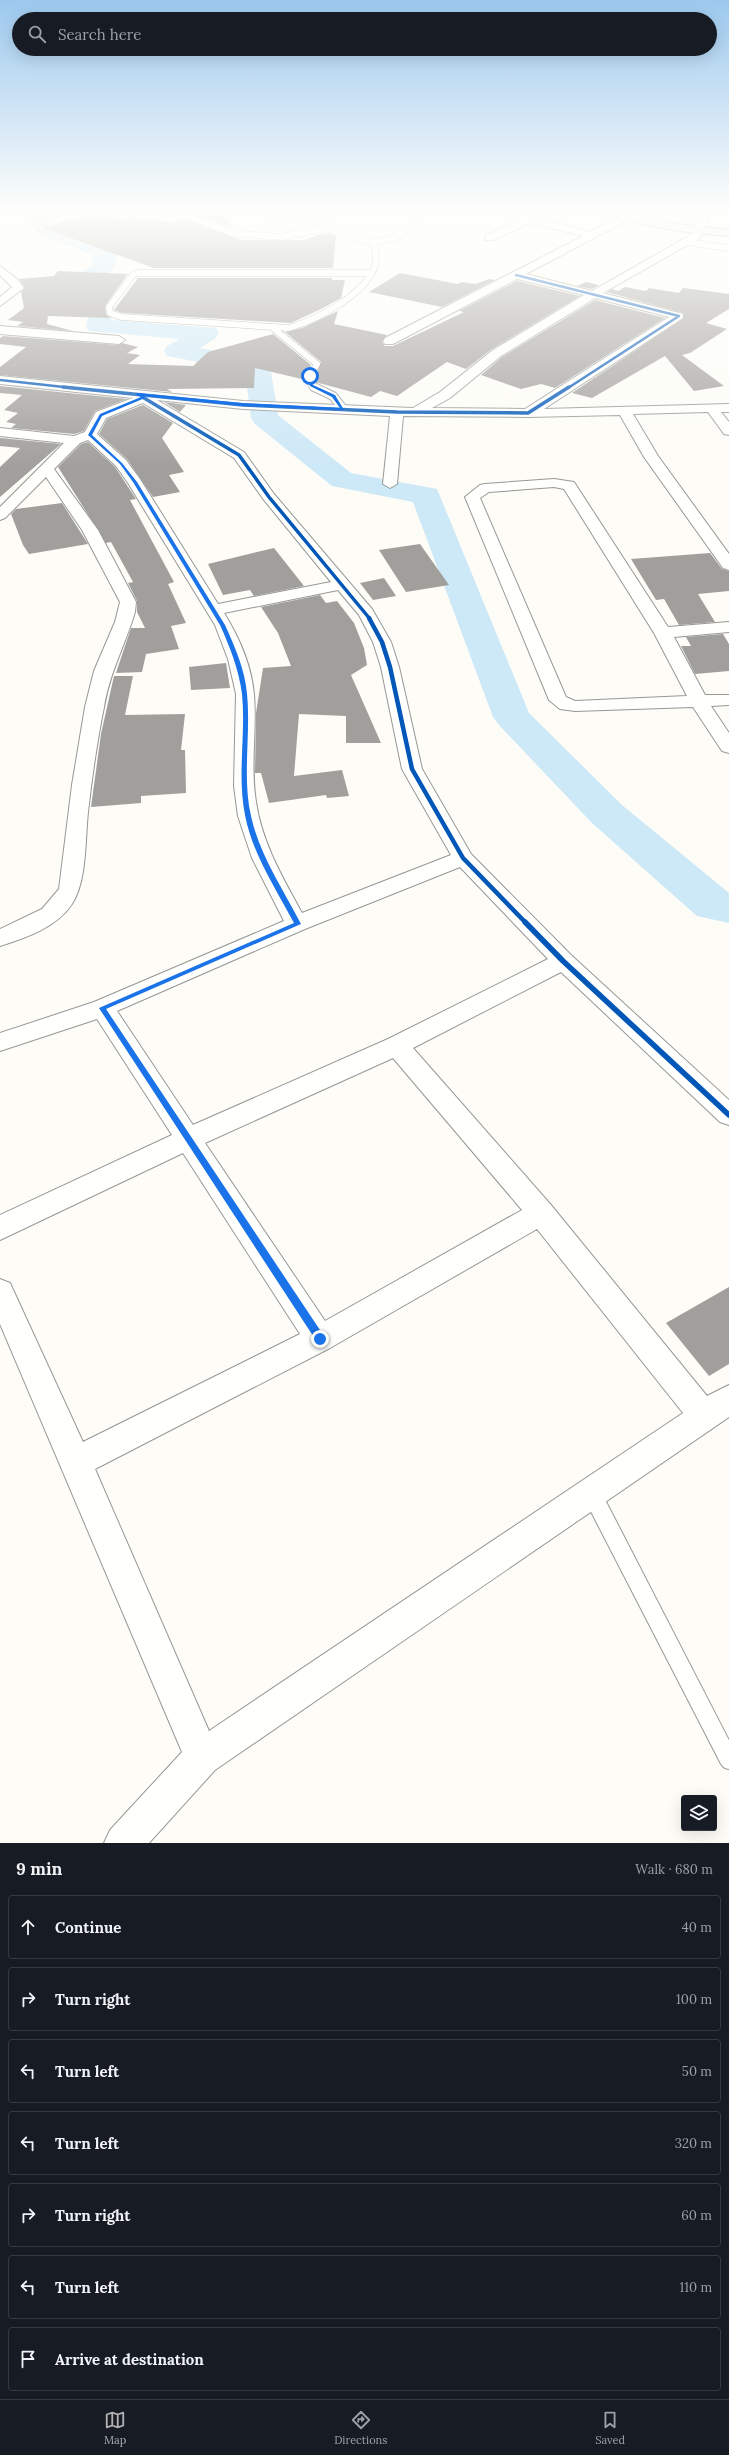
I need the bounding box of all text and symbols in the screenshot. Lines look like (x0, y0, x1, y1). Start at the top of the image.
search box (12, 12, 717, 56)
icon: search (26, 23, 48, 45)
text: Search here (58, 25, 141, 44)
route start (301, 367, 319, 385)
route end (311, 1330, 329, 1348)
map controls (681, 1795, 717, 1831)
button: layers (681, 1795, 717, 1831)
text: 9 min (16, 1858, 62, 1880)
text: Walk · 680 m (635, 1861, 713, 1878)
icon: ahead (17, 1916, 39, 1938)
text: Continue (55, 1918, 121, 1937)
text: 40 m (682, 1919, 712, 1936)
icon: right (17, 1988, 39, 2010)
text: Turn right (55, 1990, 131, 2009)
text: 100 m (676, 1991, 712, 2008)
icon: left (17, 2060, 39, 2082)
text: Turn left (55, 2062, 119, 2081)
text: 50 m (682, 2063, 712, 2080)
icon: left (17, 2132, 39, 2154)
text: Turn left (55, 2134, 119, 2153)
text: 320 m (675, 2135, 712, 2152)
icon: right (17, 2204, 39, 2226)
text: Turn right (55, 2206, 131, 2225)
text: 60 m (681, 2207, 712, 2224)
icon: left (17, 2276, 39, 2298)
text: Turn left (55, 2278, 119, 2297)
text: 110 m (679, 2279, 712, 2296)
icon: arrive (17, 2348, 39, 2370)
text: Arrive at destination (55, 2350, 204, 2369)
tab: Map (104, 2409, 126, 2447)
tab: Directions (334, 2409, 387, 2447)
tab: Saved (595, 2409, 625, 2447)

